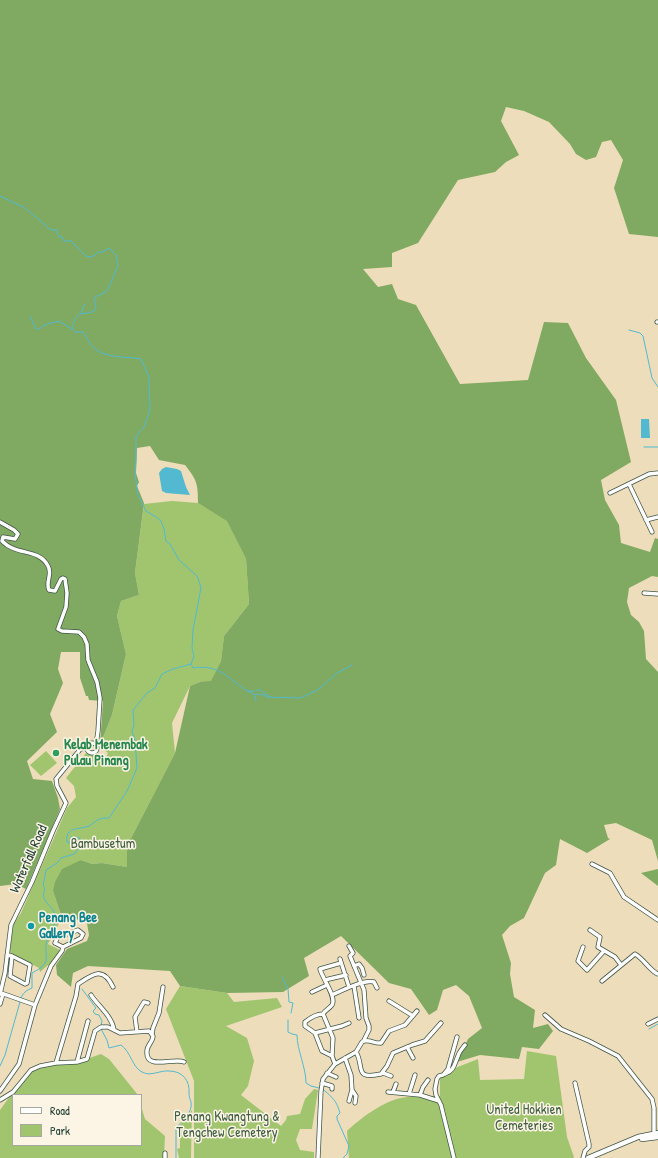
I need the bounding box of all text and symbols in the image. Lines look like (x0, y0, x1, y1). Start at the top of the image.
place label: Kelab Menembak Pulau Pinang (64, 737, 147, 770)
marker: Kelab Menembak Pulau Pinang (51, 748, 61, 758)
street label: Waterfall Road (7, 822, 51, 896)
park label: Bambusetum (71, 836, 135, 852)
place label: Penang Bee Gallery (39, 910, 97, 942)
marker: Penang Bee Gallery (26, 921, 36, 931)
legend (12, 1094, 142, 1146)
text: Road (50, 1102, 70, 1119)
park label: United Hokkien Cemeteries (486, 1102, 562, 1134)
park label: Penang Kwangtung & Tengchew Cemetery (174, 1109, 280, 1142)
text: Park (50, 1122, 70, 1139)

